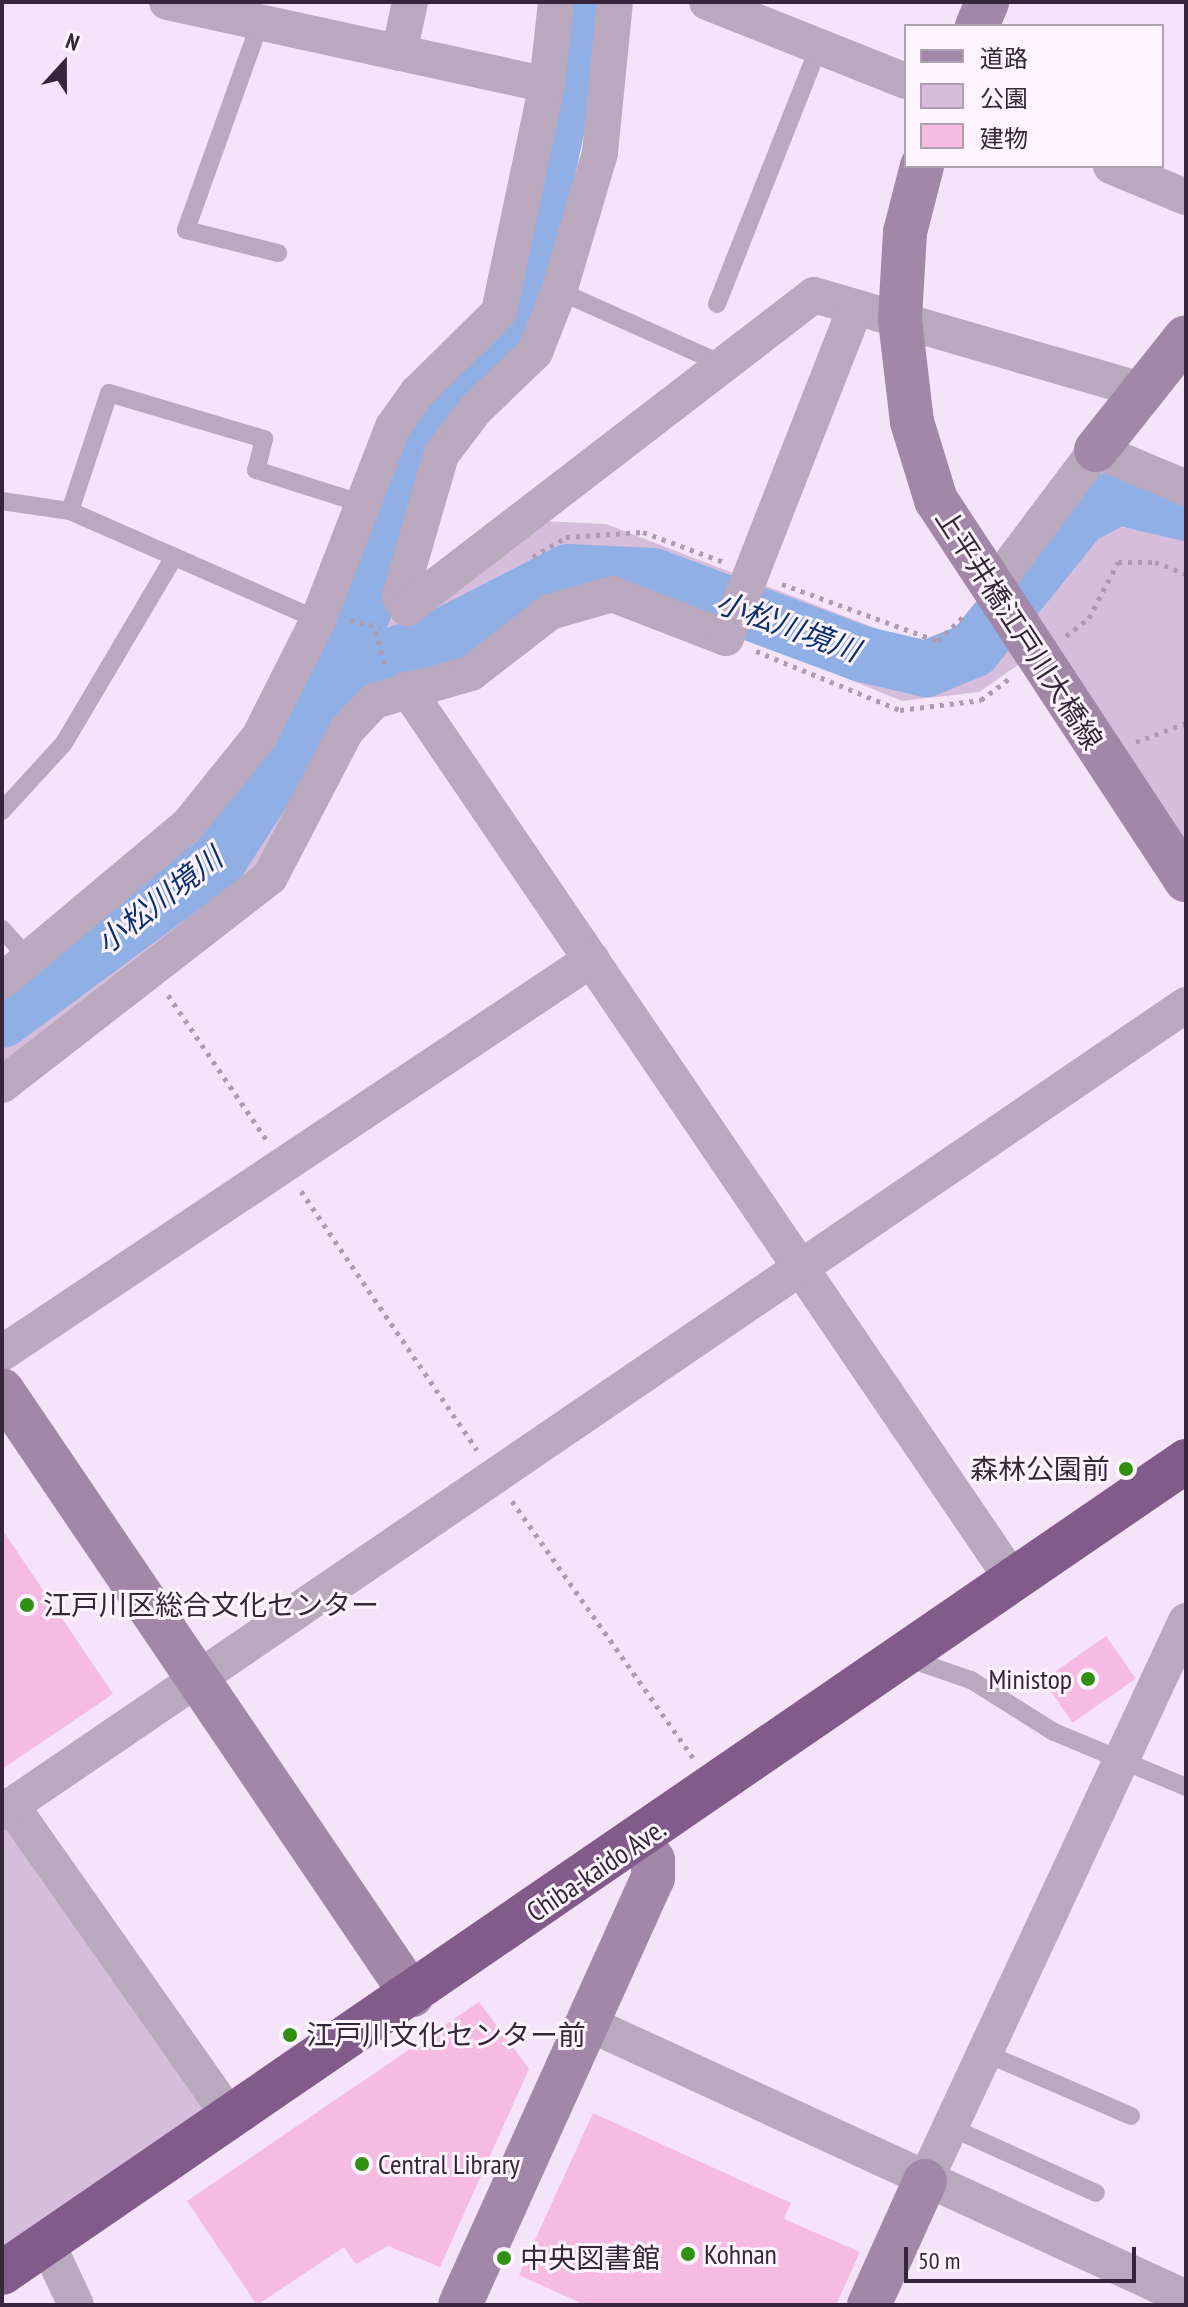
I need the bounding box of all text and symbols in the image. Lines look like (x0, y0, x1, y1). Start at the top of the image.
north arrow (24, 24, 104, 104)
legend (904, 24, 1164, 168)
text: N (62, 26, 83, 57)
text: 道路 (980, 43, 1028, 74)
text: 公園 (980, 83, 1028, 114)
text: 建物 (980, 123, 1028, 154)
street label: 上平井橋江戸川大橋線 (929, 502, 1109, 756)
water label: 小松川境川 (711, 583, 865, 669)
water label: 小松川境川 (89, 840, 229, 960)
place label: 森林公園前 (970, 1452, 1110, 1486)
marker: 森林公園前 (1117, 1460, 1135, 1478)
place label: 江戸川区総合文化センター (43, 1588, 379, 1622)
marker: 江戸川区総合文化センター (18, 1596, 36, 1614)
place label: Ministop (989, 1662, 1072, 1696)
marker: Ministop (1079, 1670, 1097, 1688)
street label: Chiba-kaido Ave. (520, 1811, 672, 1929)
place label: 江戸川文化センター前 (306, 2018, 586, 2052)
marker: 江戸川文化センター前 (281, 2026, 299, 2044)
place label: Central Library (378, 2147, 520, 2181)
marker: Central Library (353, 2155, 371, 2173)
scale bar (908, 2231, 1140, 2281)
place label: Kohnan (704, 2237, 777, 2271)
place label: 中央図書館 (520, 2241, 660, 2275)
marker: Kohnan (679, 2245, 697, 2263)
text: 50 m (918, 2245, 960, 2276)
marker: 中央図書館 (495, 2249, 513, 2267)

